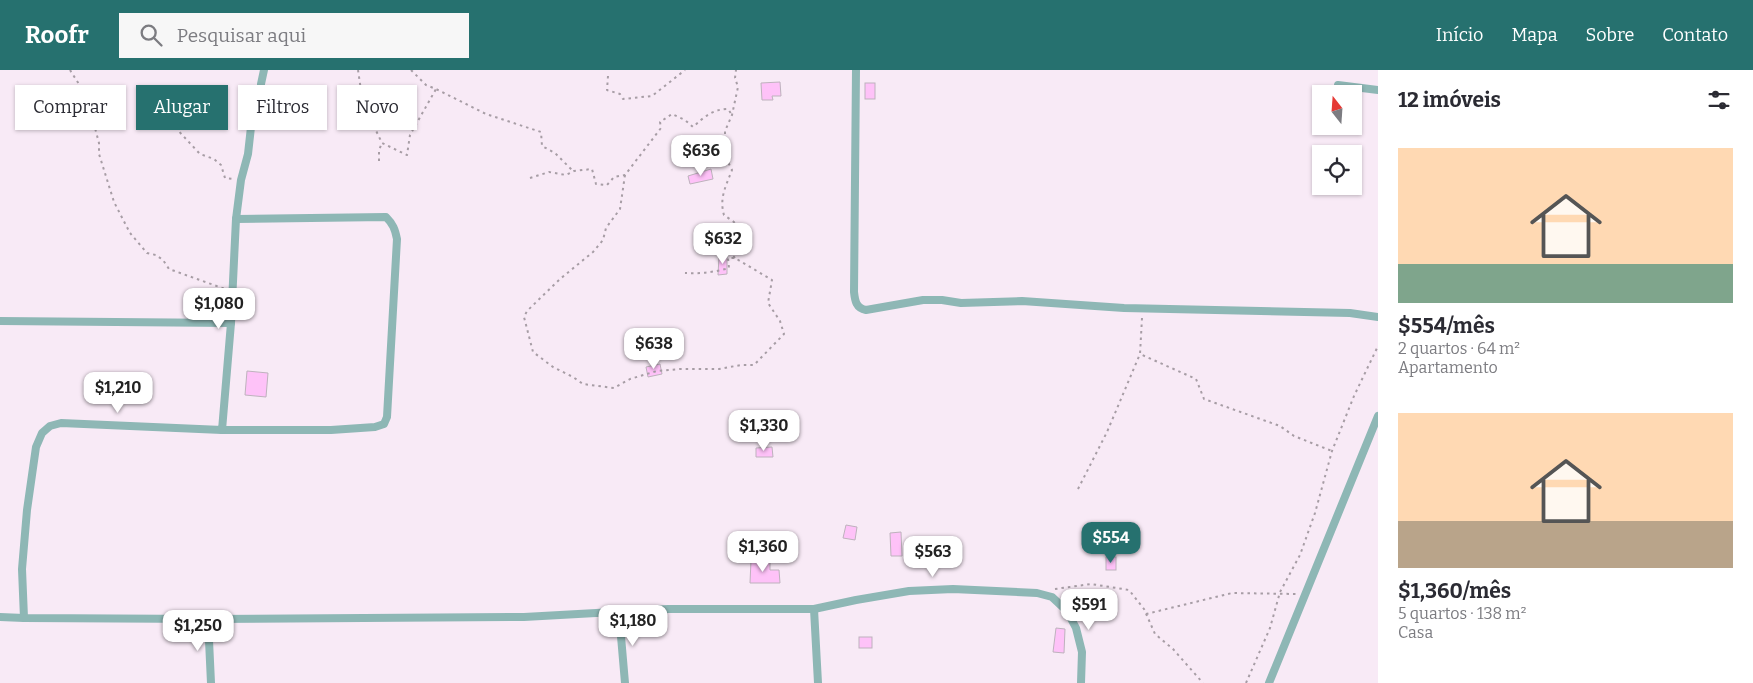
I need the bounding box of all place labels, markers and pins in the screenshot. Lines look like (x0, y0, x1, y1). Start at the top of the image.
pin: $636 (671, 134, 731, 177)
pin: $632 (693, 222, 753, 265)
pin: $1,080 (178, 288, 260, 330)
pin: $638 (624, 328, 684, 370)
pin: $1,210 (77, 372, 159, 414)
pin: $1,330 (723, 410, 805, 452)
pin: $554 (1081, 522, 1141, 564)
pin: $1,360 (722, 530, 804, 573)
pin: $563 (903, 536, 963, 578)
pin: $591 (1059, 588, 1119, 631)
pin: $1,180 (592, 604, 674, 647)
pin: $1,250 (157, 610, 239, 652)

